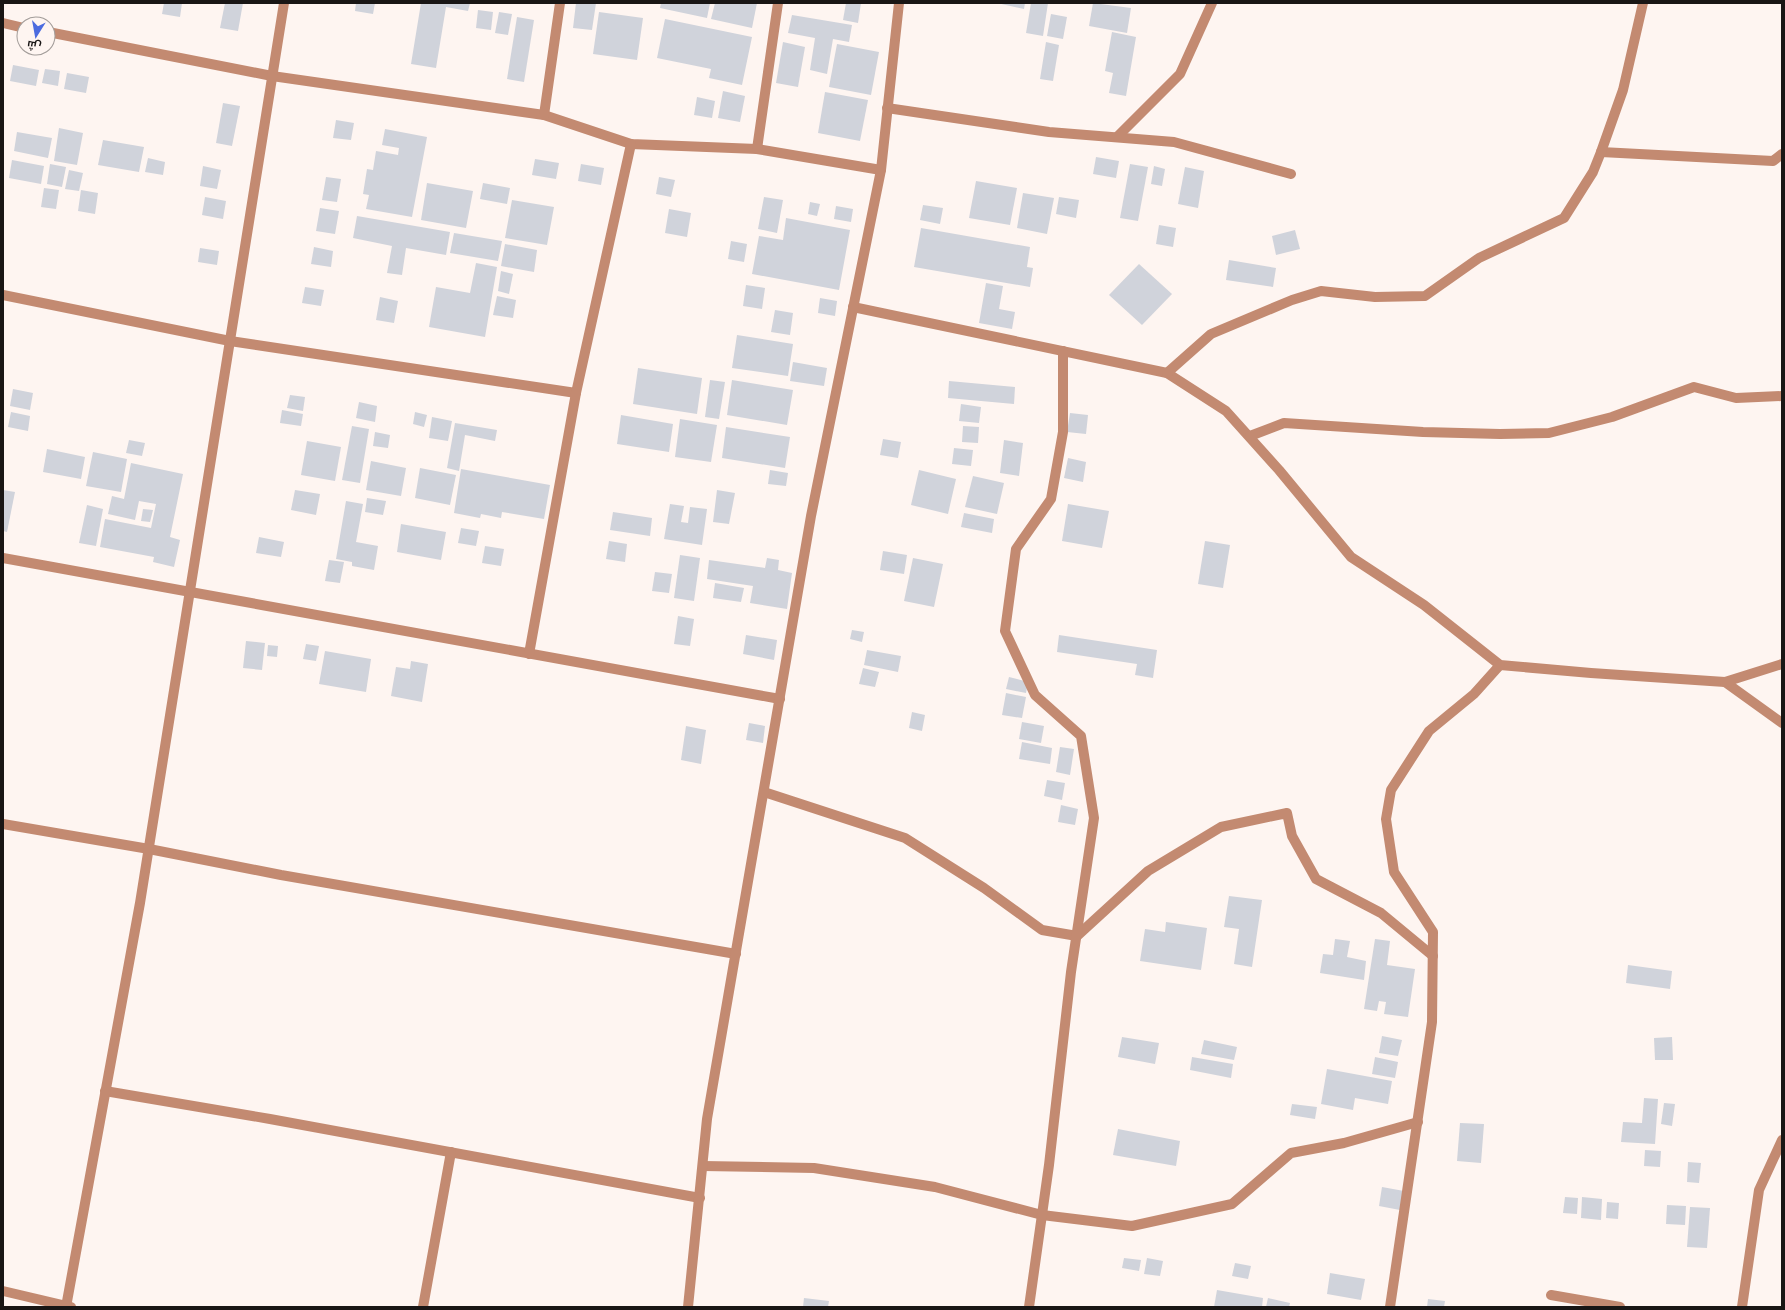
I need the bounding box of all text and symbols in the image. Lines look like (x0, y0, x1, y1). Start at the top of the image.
north arrow (16, 16, 56, 56)
text: ش (26, 38, 42, 52)

